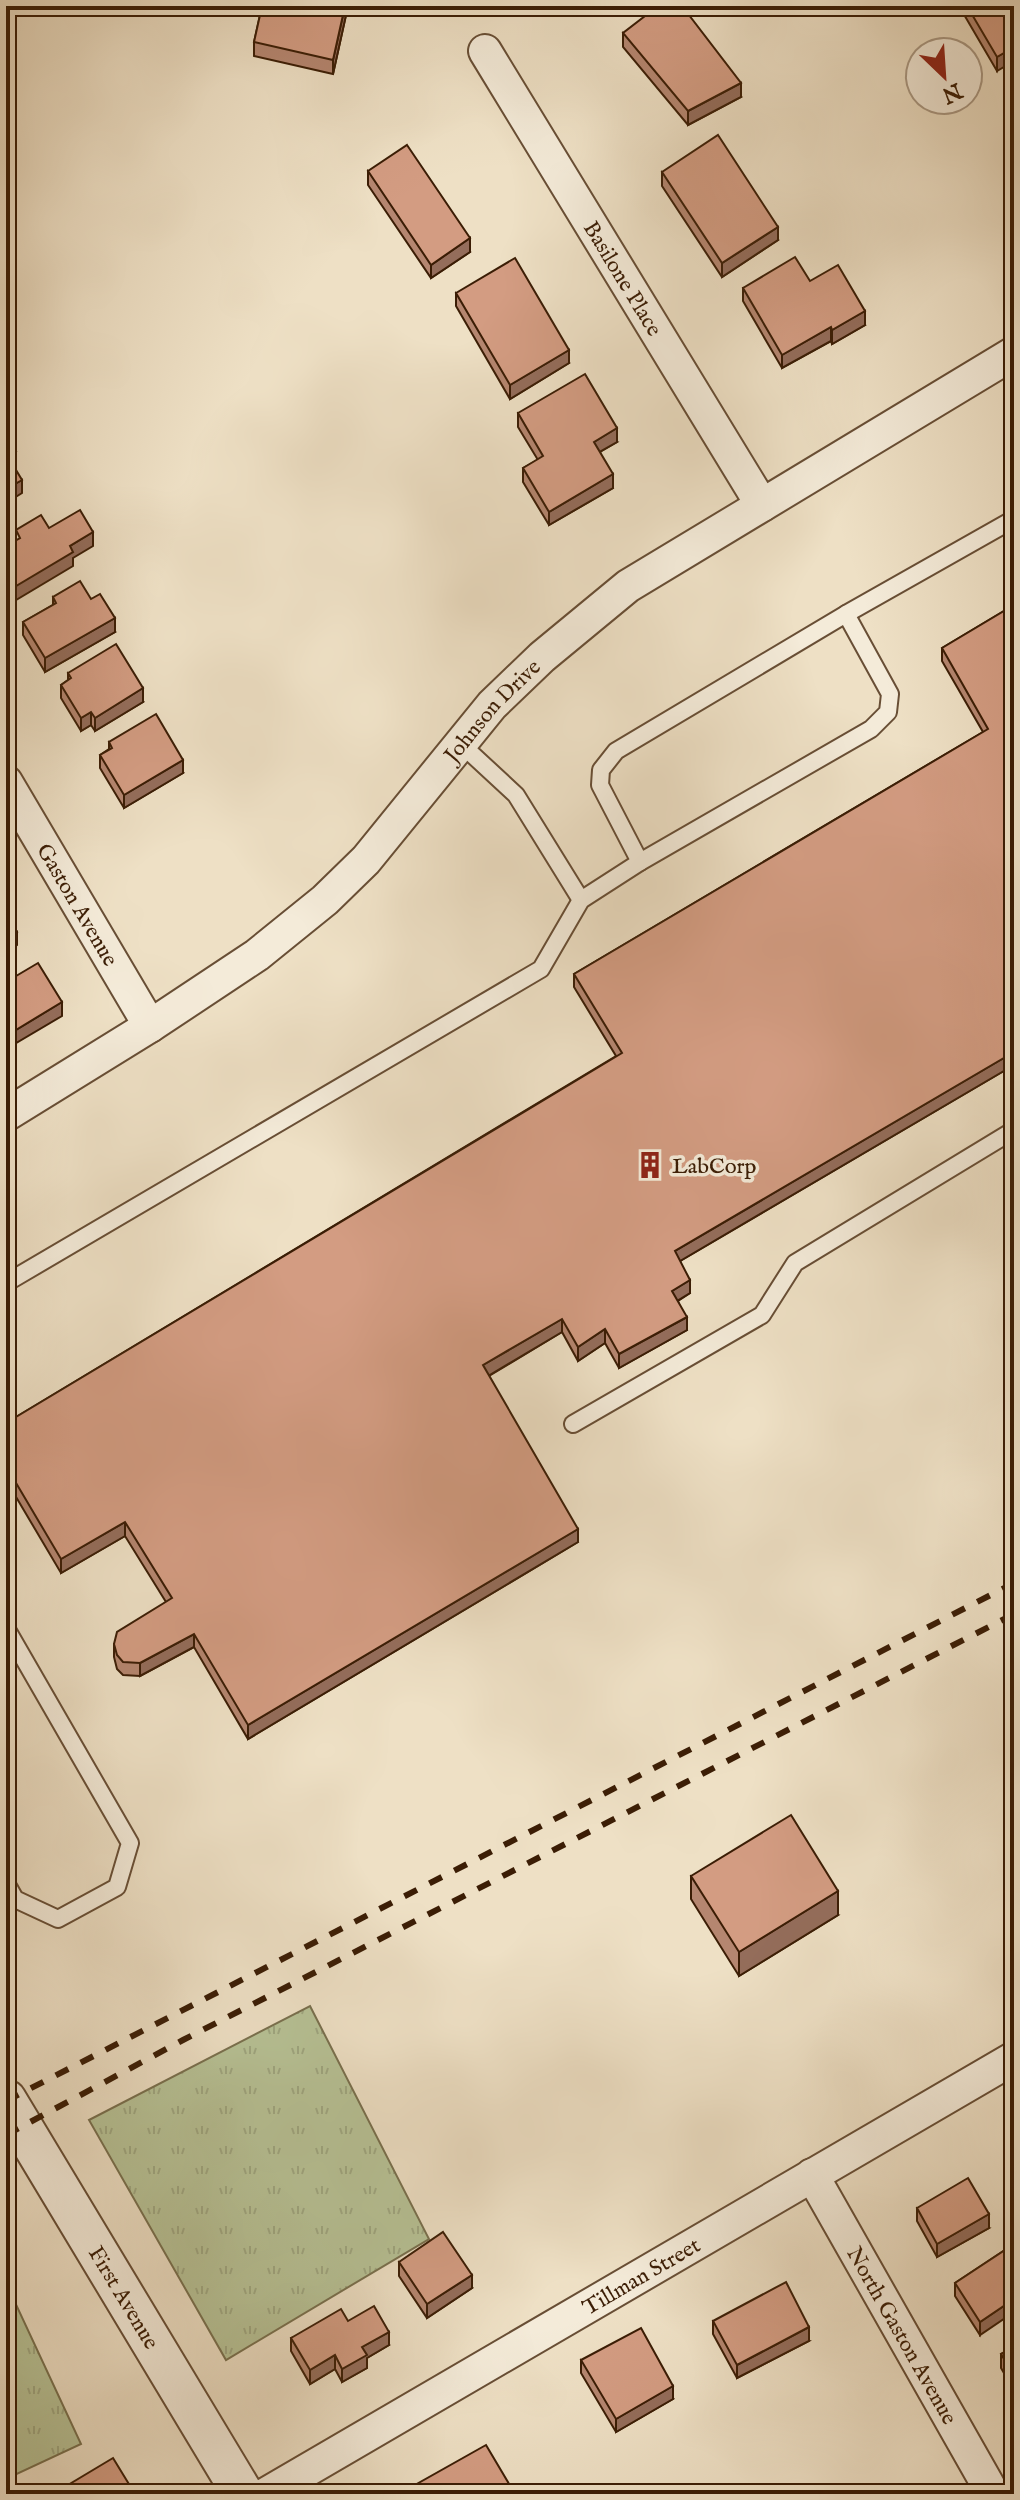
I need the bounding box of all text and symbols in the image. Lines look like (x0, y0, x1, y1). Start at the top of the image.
north arrow (904, 36, 984, 116)
text: N (937, 75, 967, 109)
street label: Basilone Place (576, 216, 668, 342)
street label: Johnson Drive (437, 654, 547, 771)
street label: Gaston Avenue (29, 839, 124, 972)
building icon: LabCorp (635, 1150, 665, 1180)
place label: LabCorp (672, 1153, 757, 1181)
street label: Tillman Street (578, 2232, 706, 2322)
street label: First Avenue (81, 2241, 165, 2355)
street label: North Gaston Avenue (839, 2242, 963, 2430)

